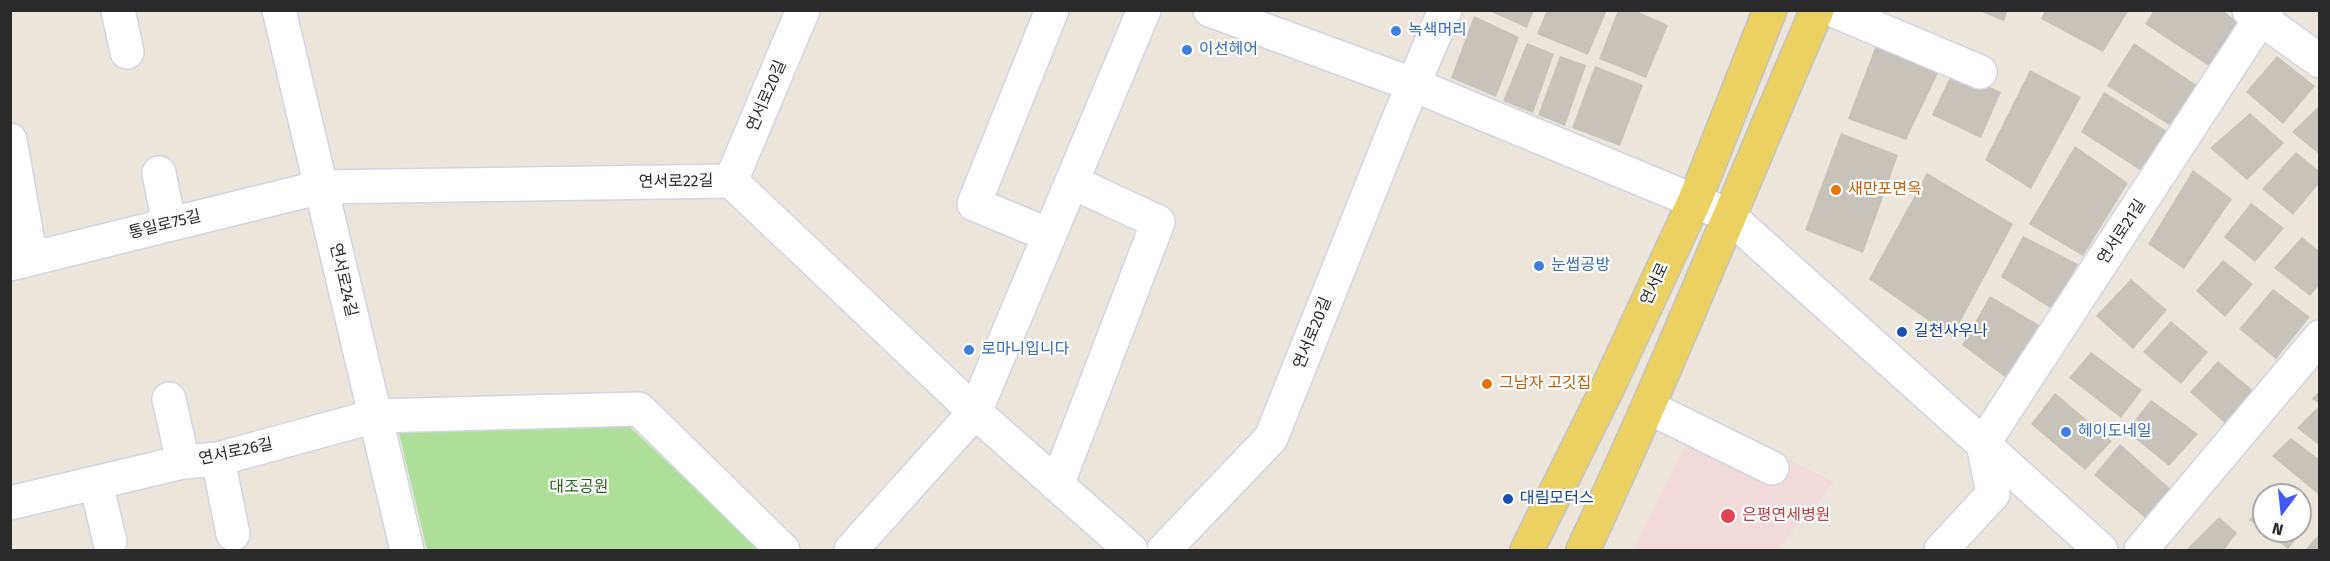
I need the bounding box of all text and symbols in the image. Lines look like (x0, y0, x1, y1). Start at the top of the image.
place label: 녹색머리 (1408, 21, 1467, 41)
marker: 녹색머리 (1389, 24, 1403, 38)
place label: 이선헤어 (1199, 40, 1258, 60)
marker: 이선헤어 (1180, 43, 1194, 57)
street label: 연서로20길 (743, 57, 791, 135)
street label: 연서로22길 (638, 172, 714, 192)
place label: 새만포면옥 (1848, 180, 1922, 200)
marker: 새만포면옥 (1829, 183, 1843, 197)
street label: 연서로21길 (2094, 196, 2150, 268)
street label: 통일로75길 (127, 207, 203, 243)
street label: 연서로24길 (325, 241, 361, 319)
place label: 눈썹공방 (1551, 256, 1610, 276)
marker: 눈썹공방 (1532, 259, 1546, 273)
street label: 연서로 (1637, 260, 1673, 308)
street label: 연서로20길 (1290, 294, 1336, 372)
place label: 길천사우나 (1914, 322, 1988, 342)
marker: 길천사우나 (1895, 325, 1909, 339)
place label: 로마니입니다 (981, 340, 1069, 360)
marker: 로마니입니다 (962, 343, 976, 357)
place label: 그남자 고깃집 (1499, 374, 1592, 394)
marker: 그남자 고깃집 (1480, 377, 1494, 391)
place label: 헤이도네일 (2078, 422, 2152, 442)
marker: 헤이도네일 (2059, 425, 2073, 439)
street label: 연서로26길 (197, 435, 275, 469)
park label: 대조공원 (550, 478, 608, 498)
north arrow (2252, 483, 2312, 543)
place label: 대림모터스 (1520, 489, 1594, 509)
marker: 대림모터스 (1501, 492, 1515, 506)
place label: 은평연세병원 (1742, 506, 1830, 526)
marker: 은평연세병원 (1719, 507, 1737, 525)
text: N (2270, 518, 2285, 539)

